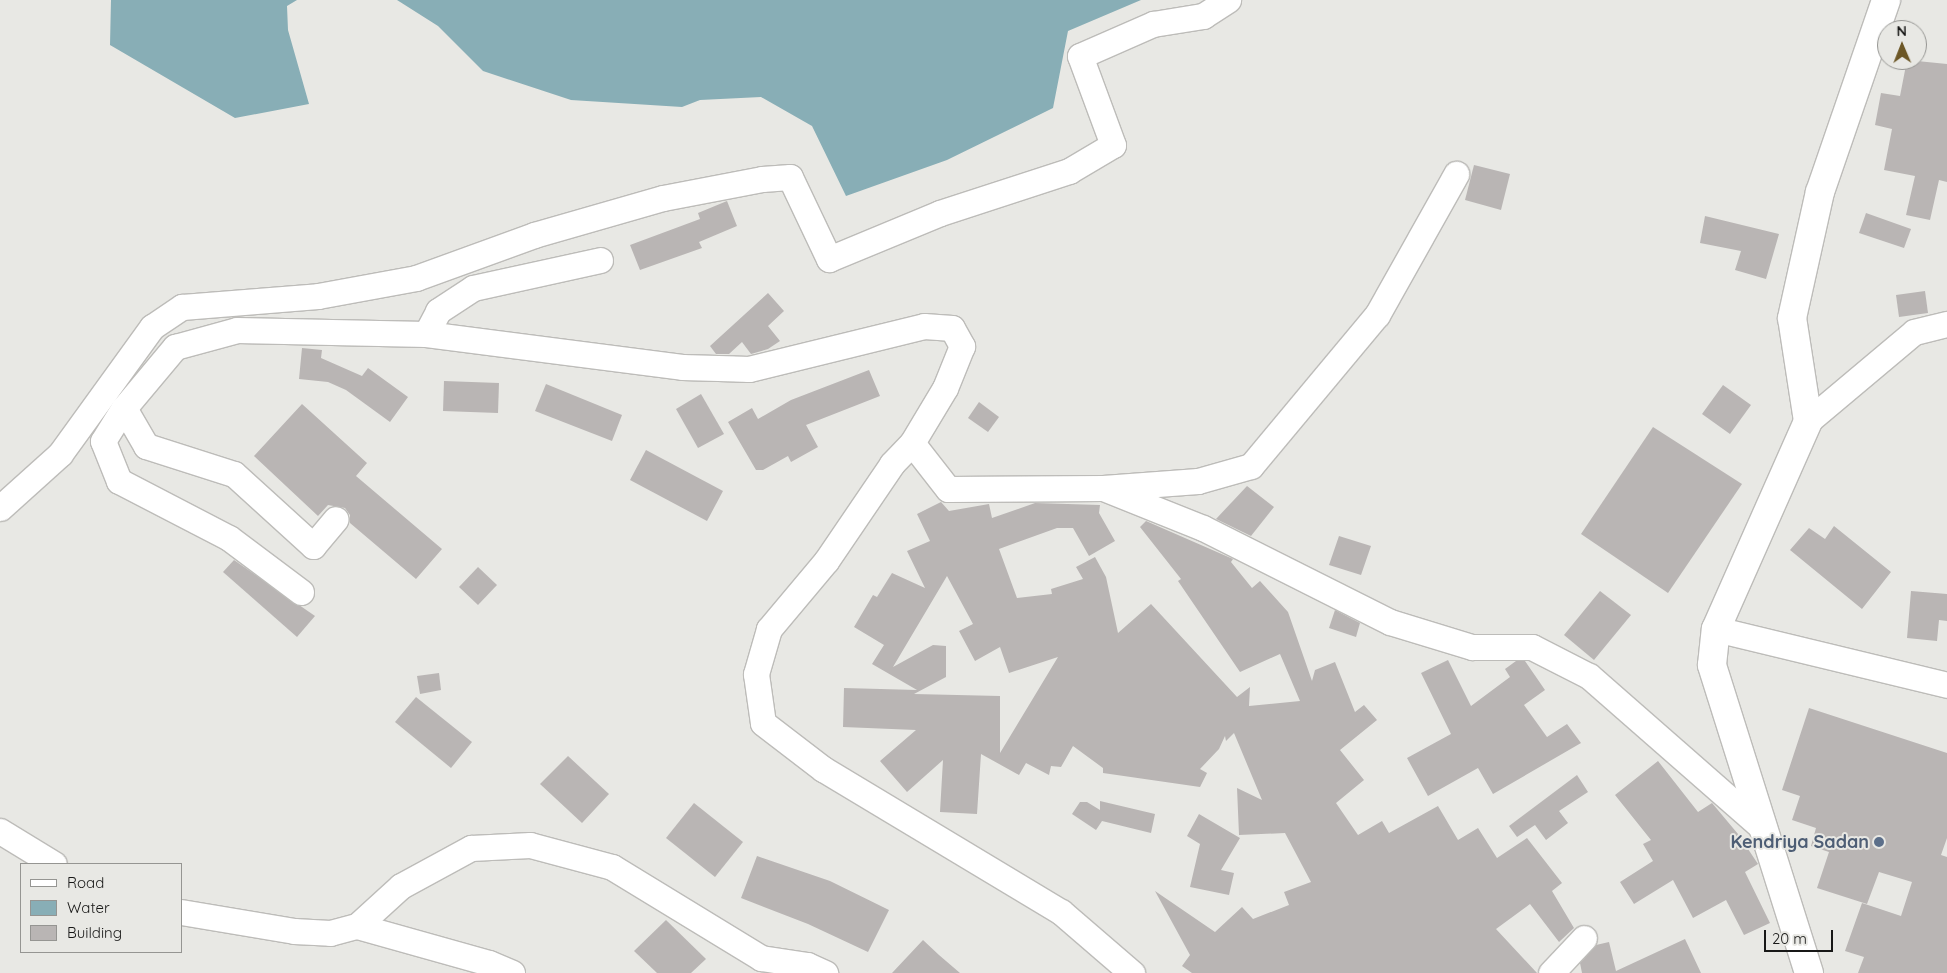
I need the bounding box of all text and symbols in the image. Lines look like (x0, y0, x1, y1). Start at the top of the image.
north arrow (1877, 20, 1927, 70)
text: N (1896, 22, 1907, 40)
place label: Kendriya Sadan (1731, 831, 1869, 853)
marker: Kendriya Sadan (1873, 836, 1885, 848)
legend (20, 863, 182, 953)
text: Road (67, 873, 104, 892)
text: Water (67, 898, 110, 917)
scale bar (1767, 920, 1836, 952)
text: Building (67, 923, 122, 942)
text: 20 m (1772, 929, 1807, 948)

